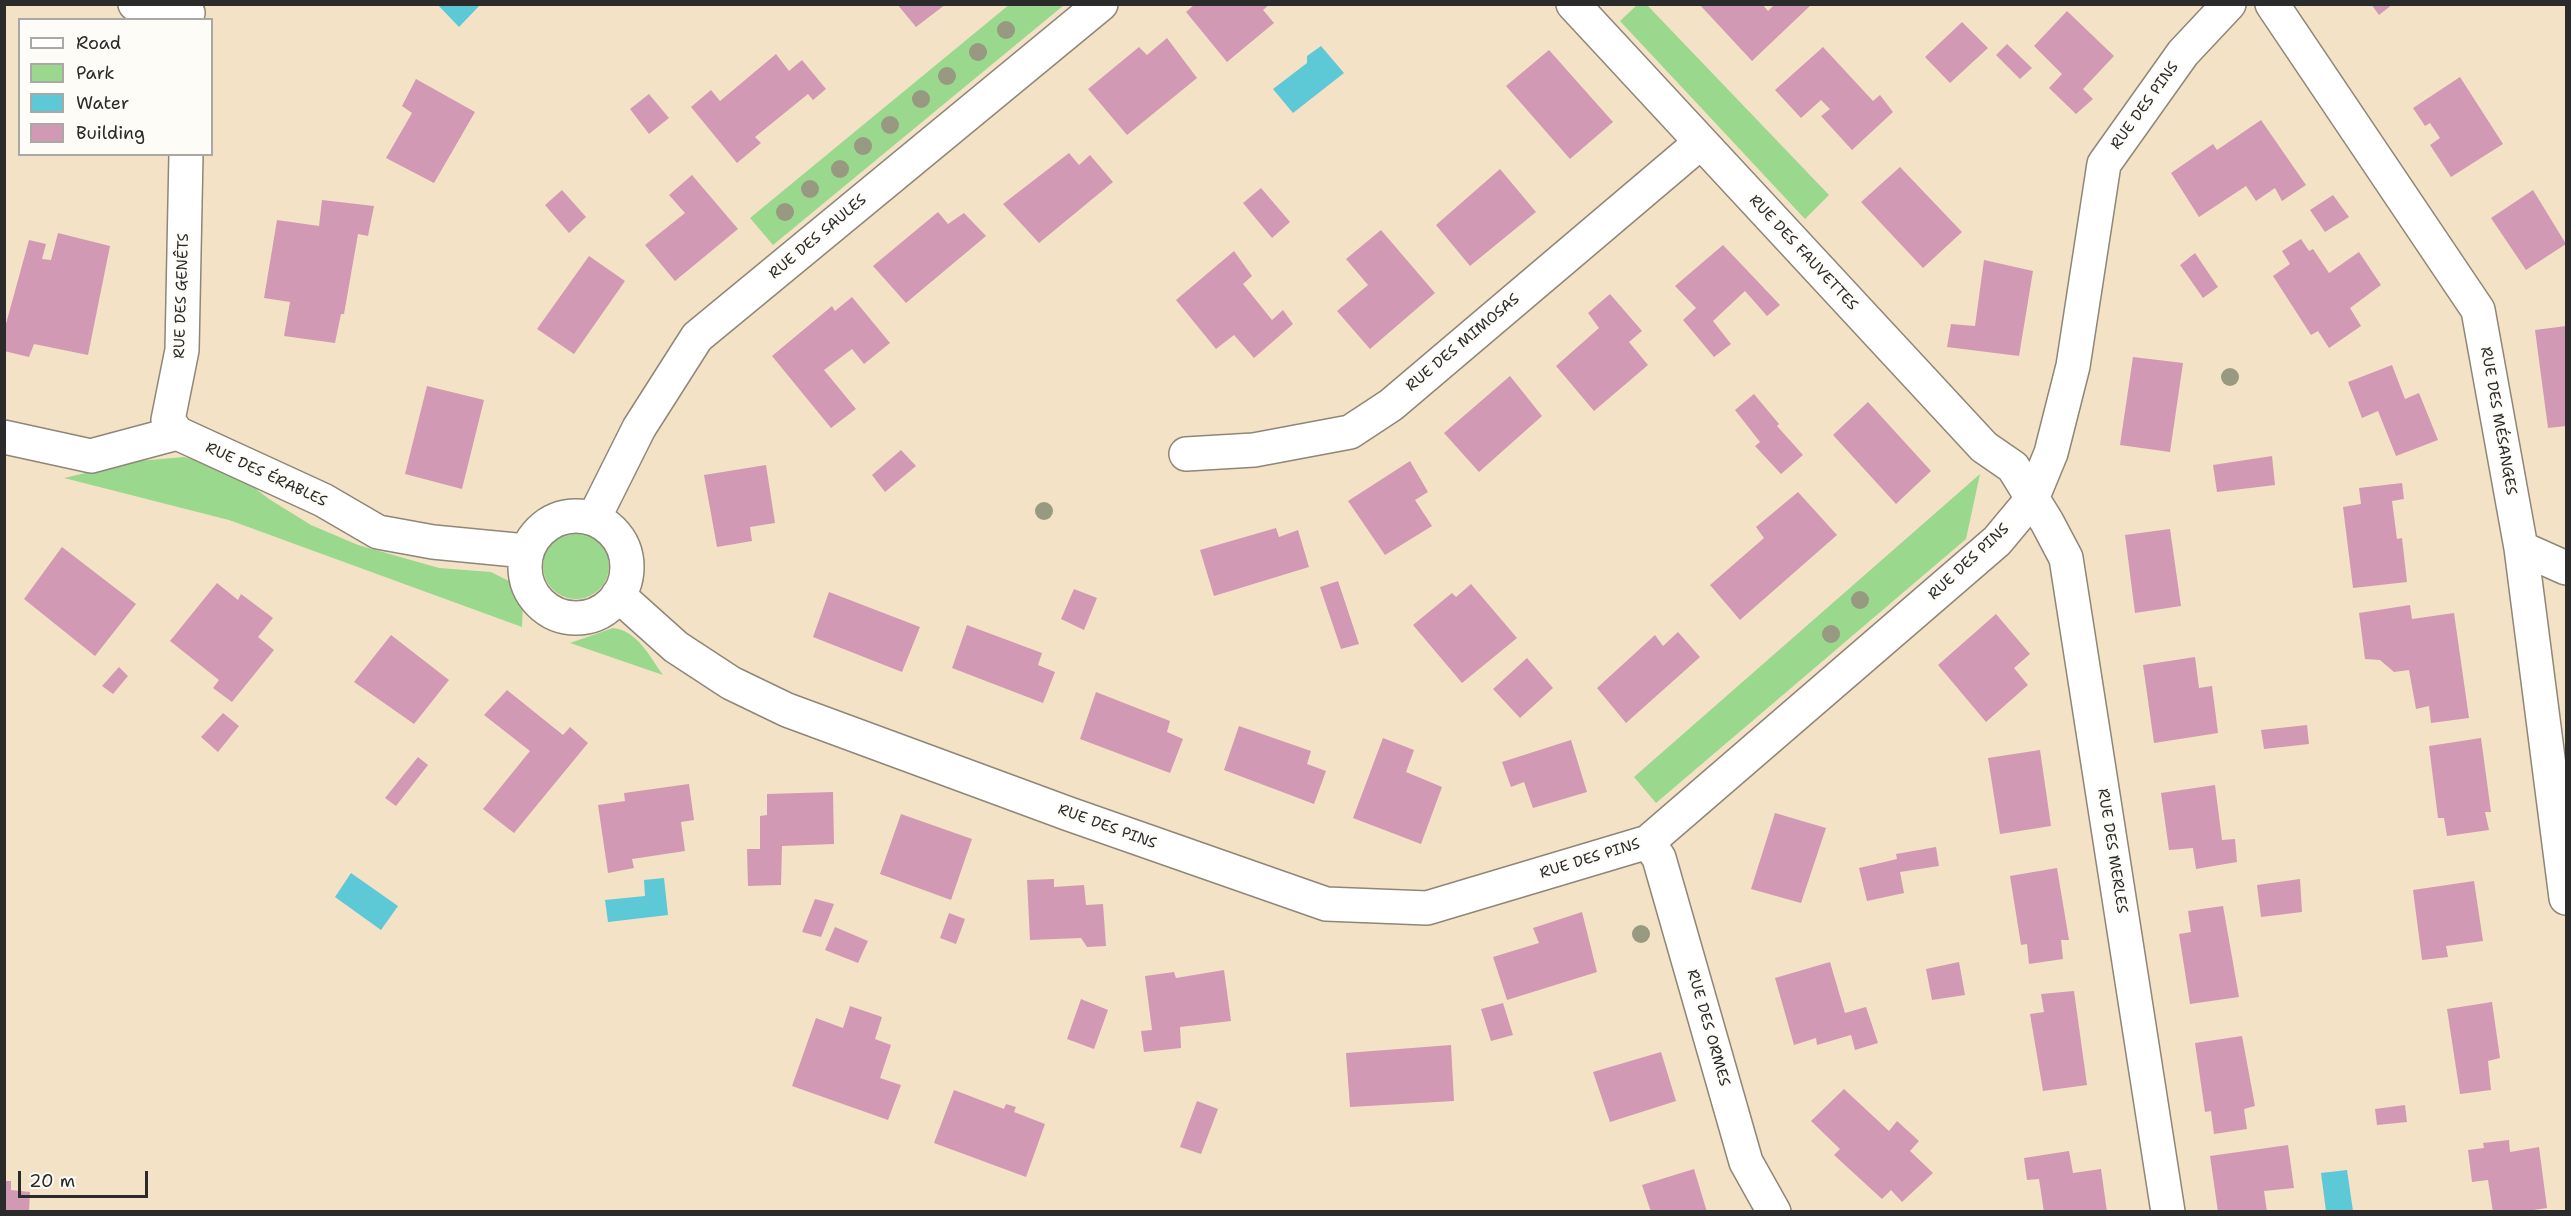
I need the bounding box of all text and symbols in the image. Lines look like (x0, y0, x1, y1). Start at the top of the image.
legend (18, 18, 213, 156)
text: Road (76, 31, 121, 55)
street label: RUE DES PINS (2107, 59, 2183, 153)
text: Park (76, 61, 115, 85)
text: Water (76, 91, 129, 115)
text: Building (76, 121, 145, 145)
street label: RUE DES SAULES (766, 191, 870, 283)
street label: RUE DES FAUVETTES (1745, 192, 1861, 314)
street label: RUE DES GENÊTS (171, 233, 193, 359)
street label: RUE DES MIMOSAS (1403, 290, 1523, 396)
street label: RUE DES MÉSANGES (2476, 345, 2520, 497)
street label: RUE DES ÉRABLES (202, 439, 330, 511)
street label: RUE DES PINS (1925, 520, 2013, 604)
street label: RUE DES MERLES (2093, 787, 2131, 915)
street label: RUE DES PINS (1055, 801, 1159, 853)
street label: RUE DES PINS (1538, 835, 1642, 883)
street label: RUE DES ORMES (1683, 968, 1733, 1088)
scale bar (21, 1159, 152, 1197)
text: 20 m (29, 1169, 75, 1193)

